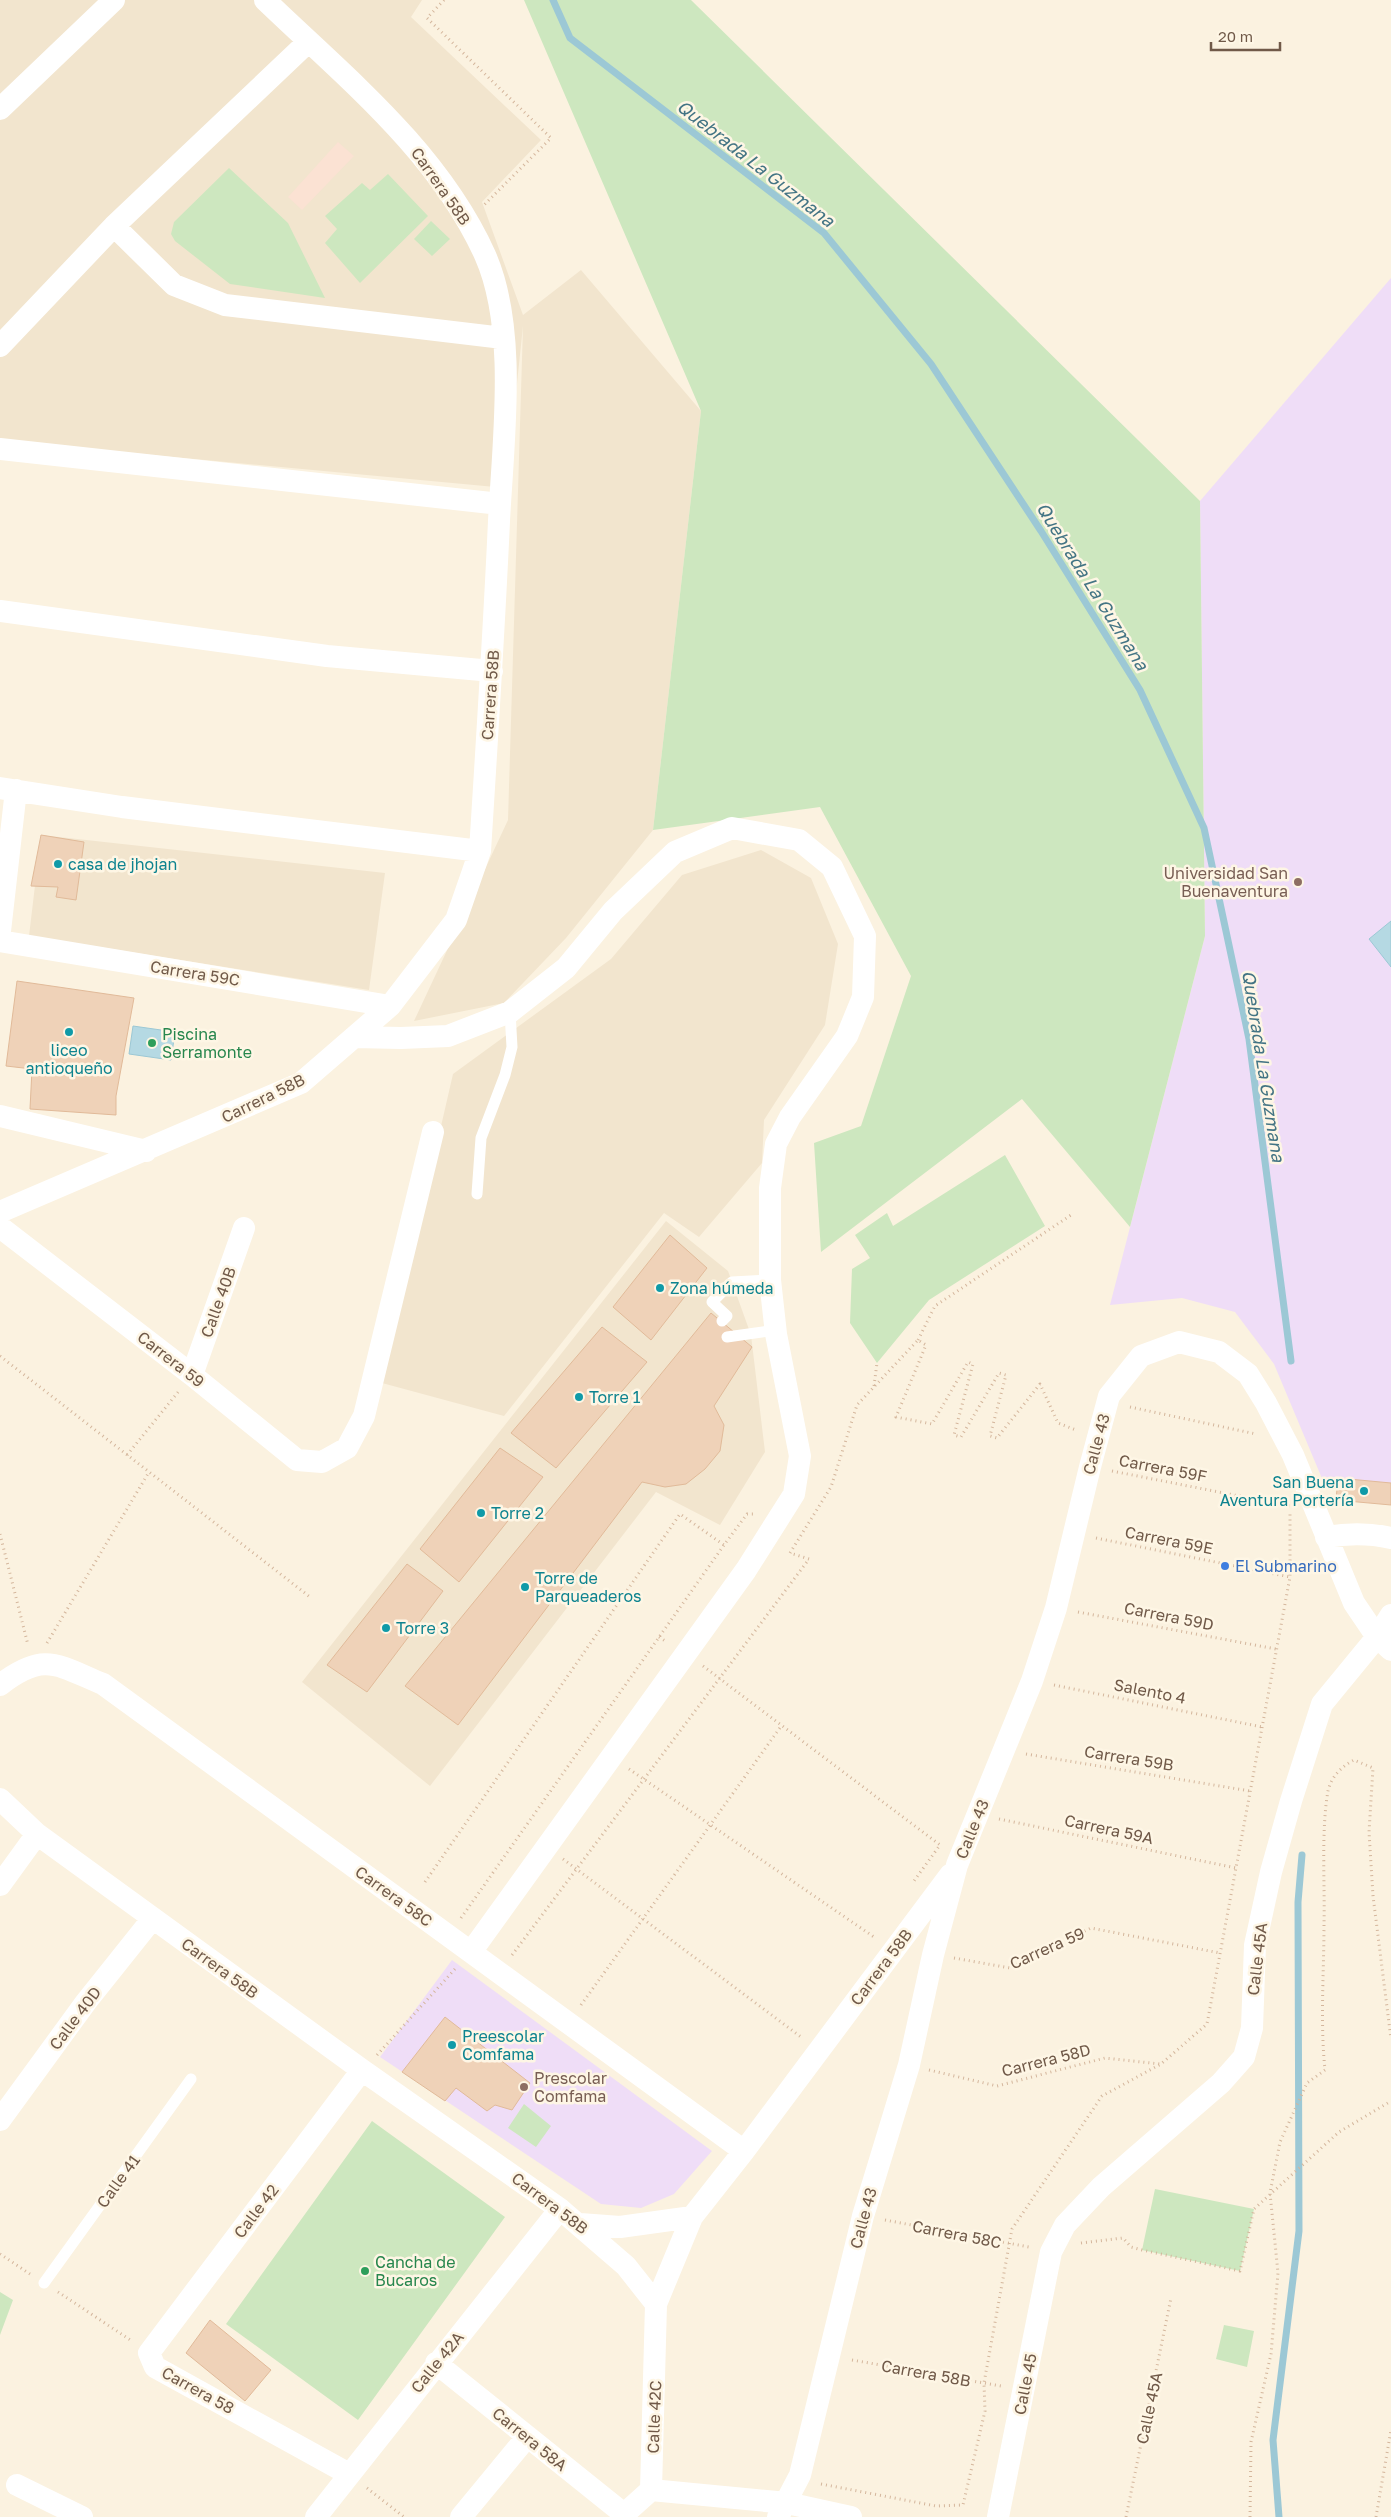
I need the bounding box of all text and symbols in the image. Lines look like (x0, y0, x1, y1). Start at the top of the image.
scale bar (1211, 20, 1280, 52)
text: 20 m (1218, 27, 1253, 45)
water label: Quebrada La Guzmana (673, 95, 840, 232)
street label: Carrera 58B (407, 143, 475, 229)
water label: Quebrada La Guzmana (1032, 498, 1154, 675)
street label: Carrera 58B (477, 649, 503, 741)
place label: casa de jhojan (68, 854, 177, 874)
marker: casa de jhojan (52, 858, 64, 870)
place label: Universidad San Buenaventura (1163, 863, 1288, 901)
marker: Universidad San Buenaventura (1292, 876, 1304, 888)
street label: Carrera 59C (149, 956, 241, 990)
water label: Quebrada La Guzmana (1238, 969, 1290, 1164)
place label: Piscina Serramonte (162, 1024, 252, 1062)
marker: liceo antioqueño (63, 1026, 75, 1038)
marker: Piscina Serramonte (146, 1037, 158, 1049)
place label: liceo antioqueño (25, 1040, 113, 1078)
street label: Carrera 58B (218, 1069, 308, 1127)
street label: Calle 40B (196, 1264, 240, 1340)
place label: Zona húmeda (670, 1278, 774, 1298)
marker: Zona húmeda (654, 1282, 666, 1294)
street label: Carrera 59 (133, 1327, 209, 1391)
place label: Torre 1 (589, 1387, 641, 1407)
marker: Torre 1 (573, 1391, 585, 1403)
street label: Calle 43 (1078, 1411, 1114, 1477)
street label: Carrera 59F (1117, 1450, 1209, 1486)
place label: San Buena Aventura Portería (1220, 1472, 1354, 1510)
marker: San Buena Aventura Portería (1358, 1485, 1370, 1497)
place label: Torre 2 (491, 1503, 544, 1523)
marker: Torre 2 (475, 1507, 487, 1519)
street label: Carrera 59E (1123, 1522, 1215, 1558)
place label: El Submarino (1235, 1556, 1337, 1576)
marker: El Submarino (1219, 1560, 1231, 1572)
place label: Torre de Parqueaderos (535, 1568, 642, 1606)
marker: Torre de Parqueaderos (519, 1581, 531, 1593)
street label: Carrera 59D (1123, 1598, 1215, 1634)
place label: Torre 3 (396, 1618, 449, 1638)
marker: Torre 3 (380, 1622, 392, 1634)
street label: Salento 4 (1112, 1674, 1188, 1708)
street label: Carrera 59B (1083, 1741, 1175, 1775)
street label: Calle 43 (951, 1796, 993, 1862)
street label: Carrera 59A (1063, 1810, 1156, 1848)
street label: Carrera 58C (351, 1861, 437, 1931)
street label: Calle 45A (1243, 1921, 1271, 1996)
street label: Carrera 59 (1007, 1923, 1087, 1973)
street label: Carrera 58B (846, 1925, 916, 2009)
street label: Carrera 58B (178, 1933, 262, 2003)
street label: Calle 40D (45, 1982, 105, 2054)
place label: Preescolar Comfama (462, 2026, 544, 2064)
marker: Preescolar Comfama (446, 2039, 458, 2051)
street label: Carrera 58D (999, 2039, 1093, 2081)
place label: Prescolar Comfama (534, 2068, 607, 2106)
marker: Prescolar Comfama (518, 2081, 530, 2093)
street label: Calle 41 (92, 2150, 144, 2211)
street label: Carrera 58B (508, 2168, 592, 2238)
street label: Calle 42 (229, 2180, 283, 2242)
street label: Calle 43 (845, 2185, 881, 2251)
street label: Carrera 58C (911, 2216, 1003, 2252)
place label: Cancha de Bucaros (375, 2252, 455, 2290)
marker: Cancha de Bucaros (359, 2265, 371, 2277)
street label: Calle 42A (406, 2327, 468, 2397)
street label: Calle 45 (1009, 2352, 1041, 2416)
street label: Carrera 58B (880, 2355, 972, 2391)
street label: Carrera 58 (158, 2362, 238, 2418)
street label: Calle 45A (1132, 2370, 1166, 2446)
street label: Calle 42C (643, 2380, 665, 2454)
street label: Carrera 58A (489, 2403, 572, 2475)

